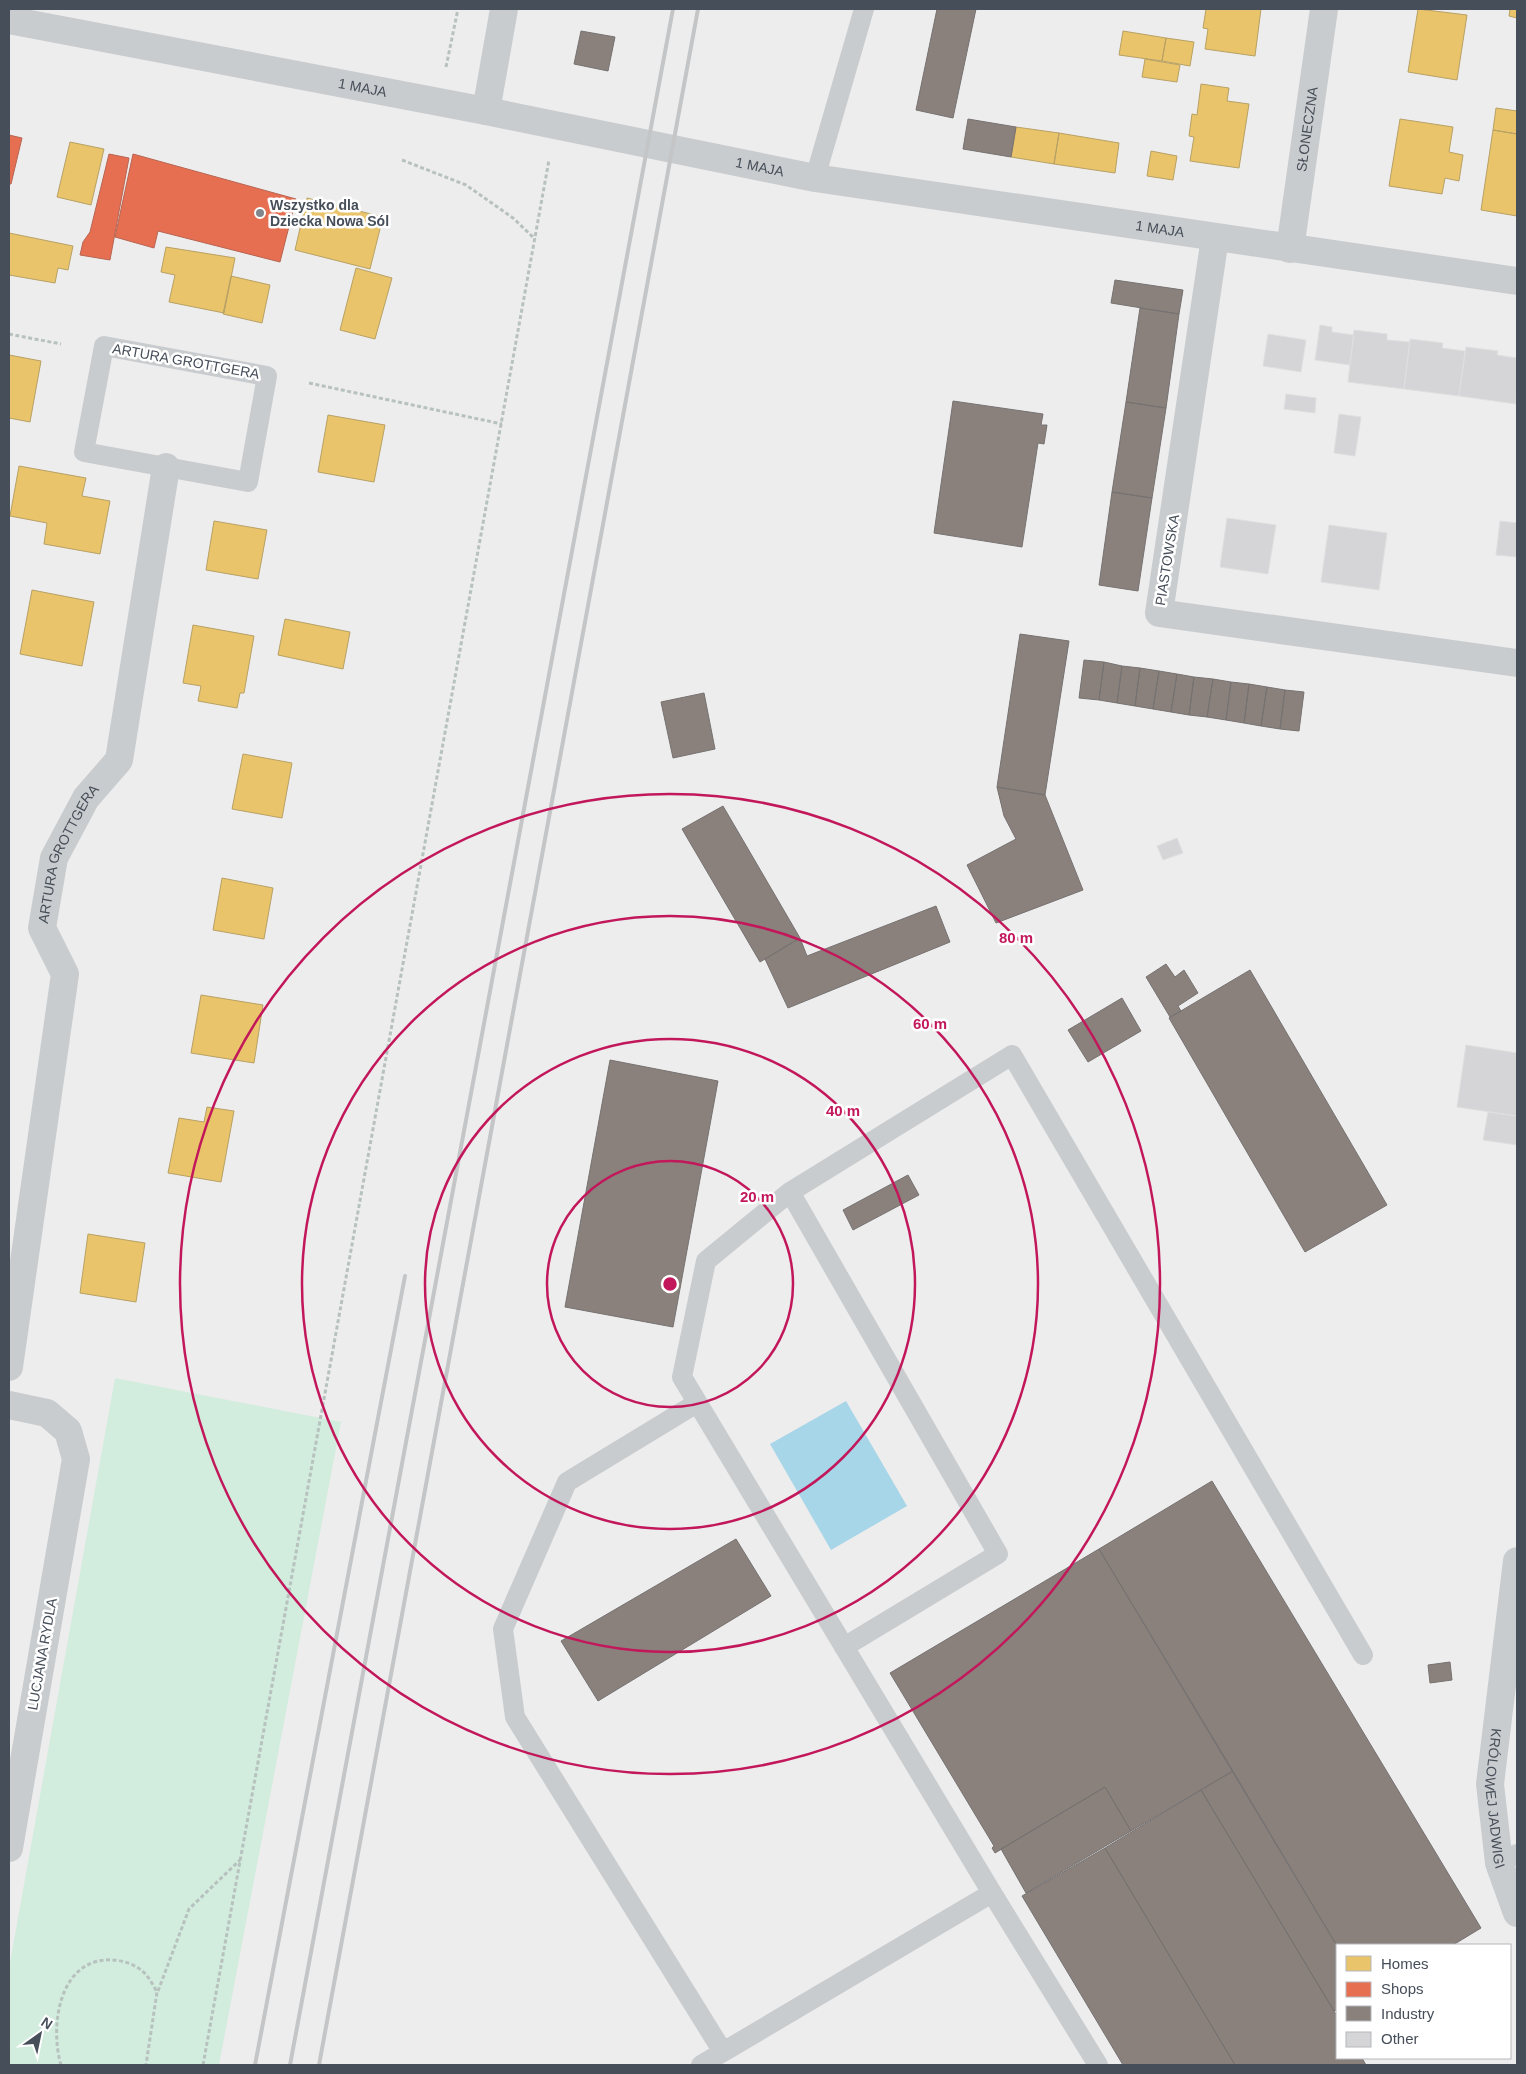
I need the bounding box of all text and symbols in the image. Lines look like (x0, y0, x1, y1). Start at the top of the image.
street label: 1 MAJA (337, 75, 389, 100)
street label: SŁONECZNA (1293, 85, 1321, 173)
street label: 1 MAJA (734, 154, 786, 180)
place label: Wszystko dla Dziecka Nowa Sól (270, 197, 389, 229)
marker: Wszystko dla Dziecka Nowa Sól (254, 207, 266, 219)
street label: 1 MAJA (1135, 217, 1186, 240)
street label: ARTURA GROTTGERA (111, 340, 261, 382)
street label: PIASTOWSKA (1152, 513, 1182, 607)
street label: ARTURA GROTTGERA (35, 781, 102, 924)
text: 80 m (999, 929, 1033, 946)
text: 60 m (913, 1015, 947, 1032)
text: 40 m (826, 1102, 860, 1119)
text: 20 m (740, 1188, 774, 1205)
centre of rings (661, 1275, 679, 1293)
street label: LUCJANA RYDLA (24, 1596, 60, 1711)
street label: KRÓLOWEJ JADWIGI (1481, 1727, 1508, 1871)
legend (1336, 1944, 1511, 2059)
text: Homes (1381, 1955, 1429, 1972)
text: Shops (1381, 1980, 1424, 1997)
text: Industry (1381, 2005, 1435, 2022)
north arrow (15, 2009, 65, 2059)
text: N (38, 2014, 56, 2033)
text: Other (1381, 2030, 1419, 2047)

